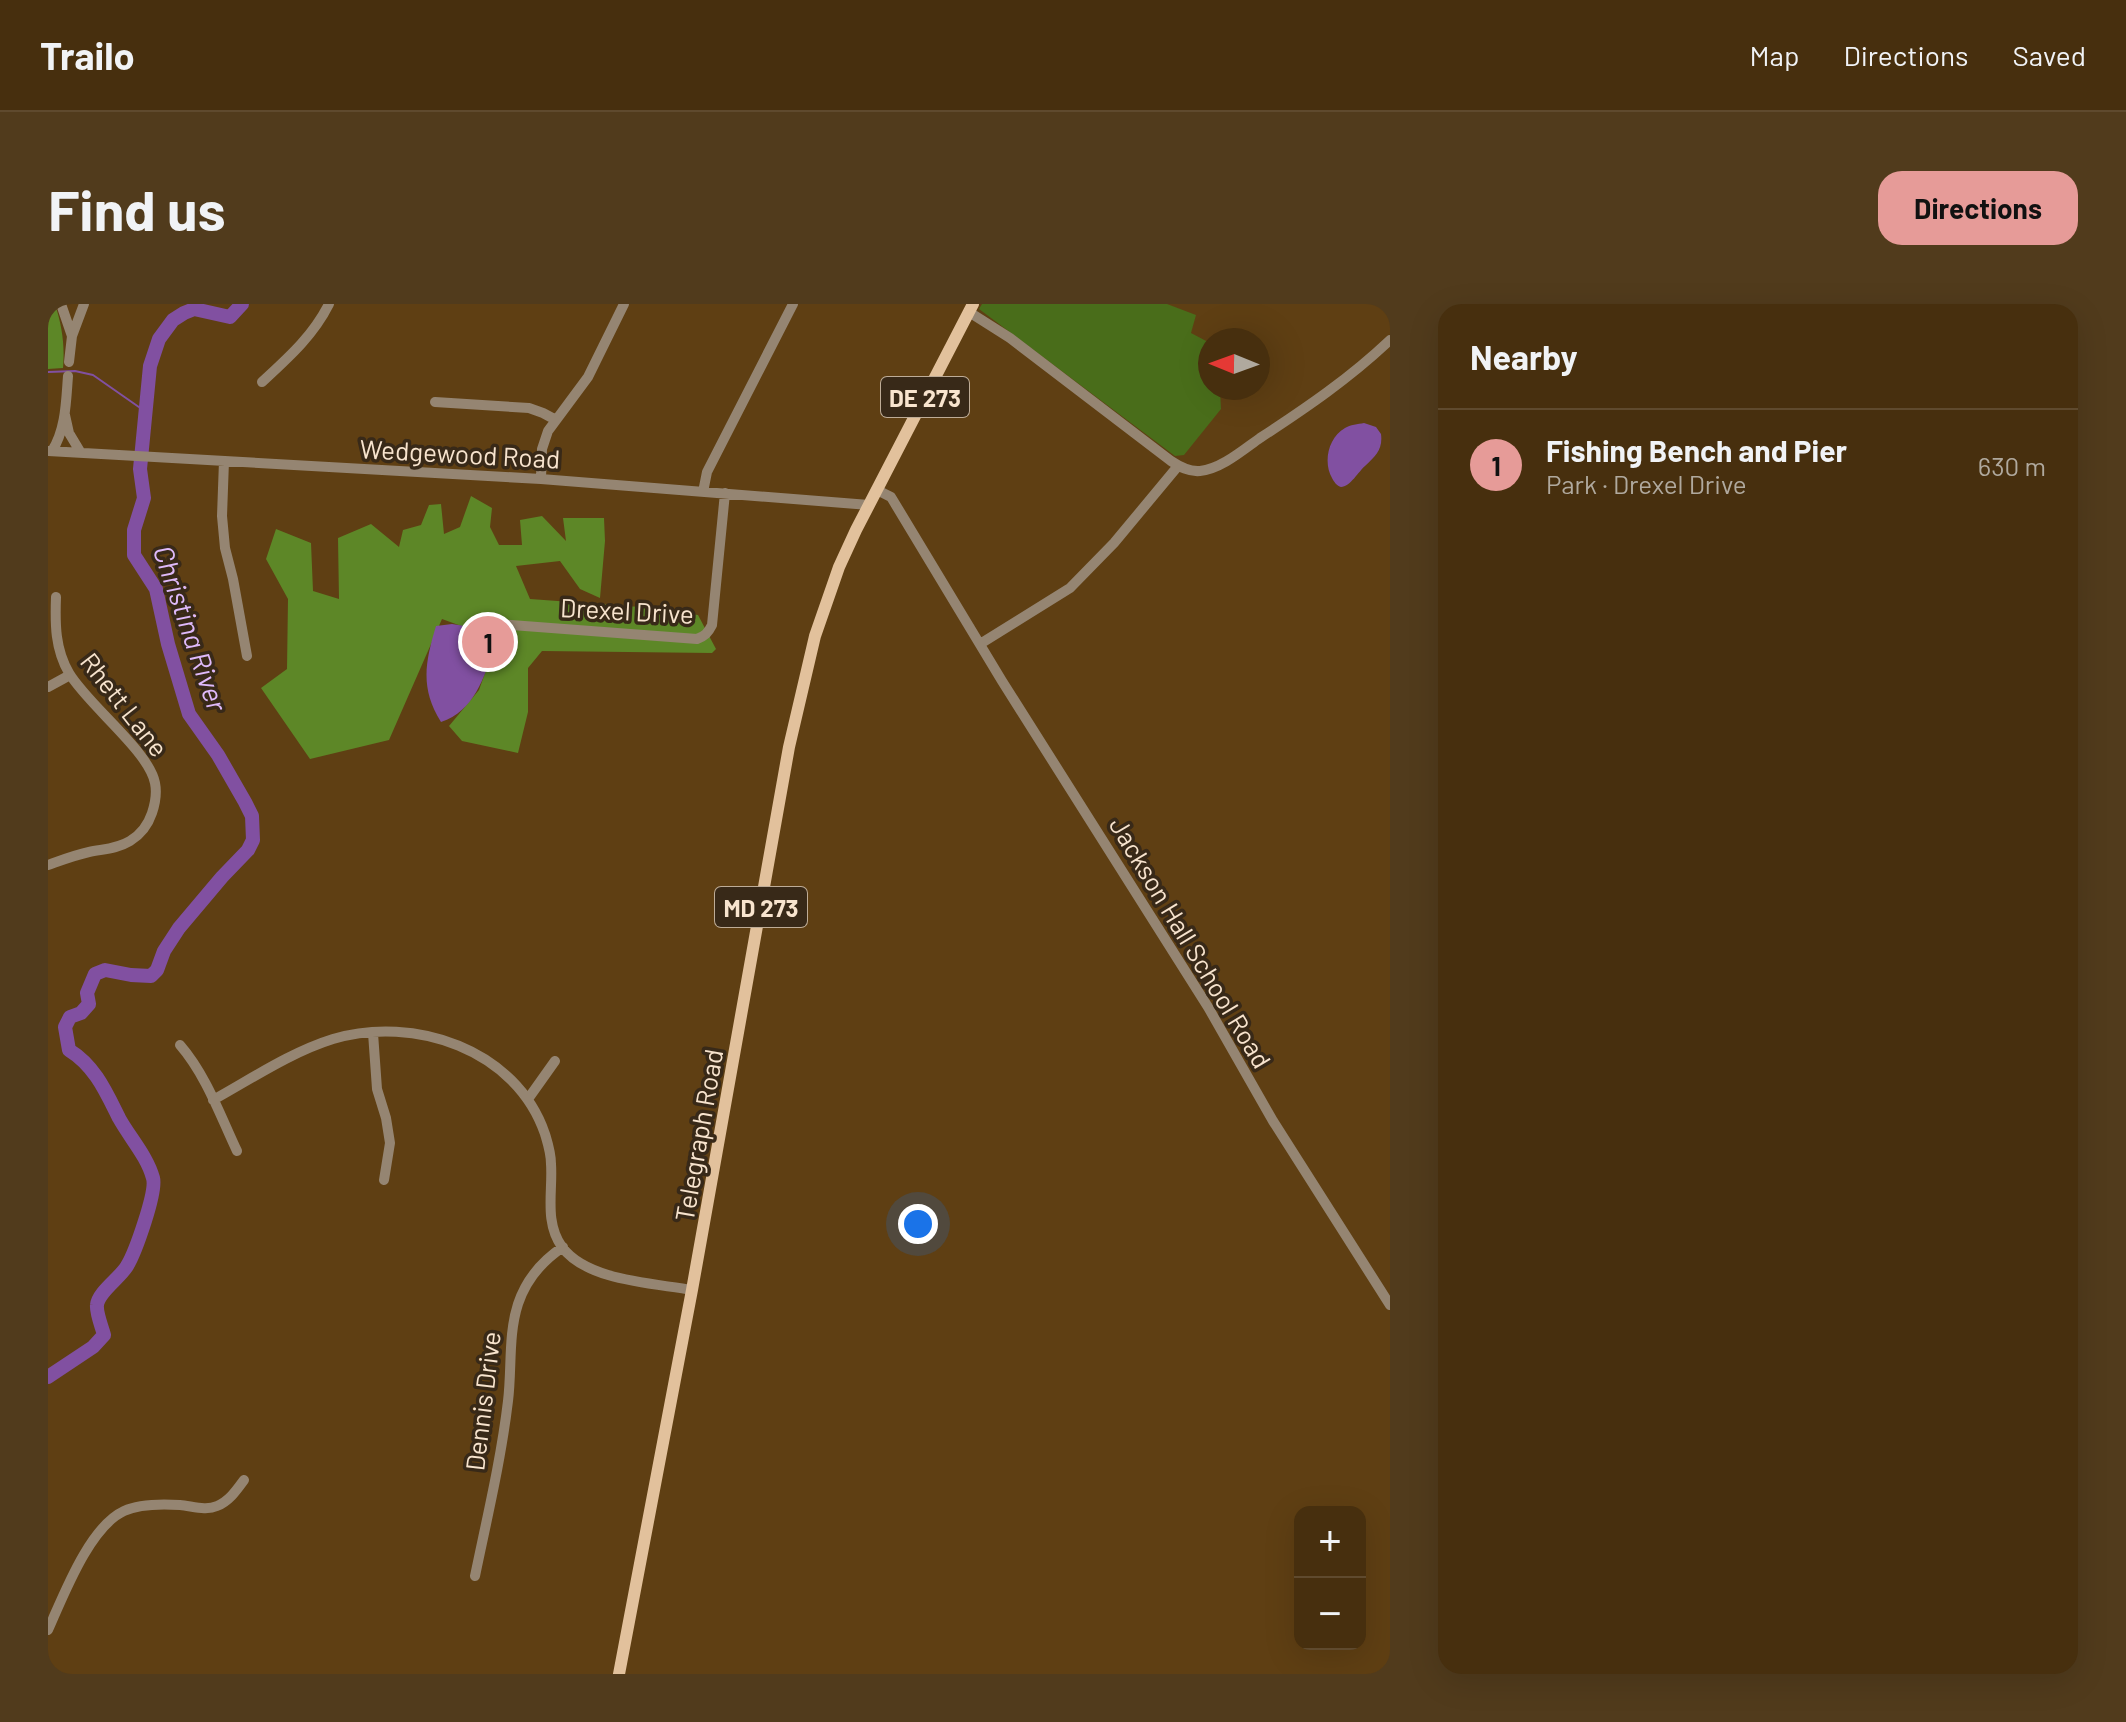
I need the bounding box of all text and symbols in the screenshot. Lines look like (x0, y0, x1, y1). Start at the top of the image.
text: Trailo (40, 32, 135, 78)
text: Map (1750, 38, 1799, 72)
text: Directions (1843, 38, 1969, 72)
text: Saved (2013, 38, 2086, 72)
button: Directions (1878, 171, 2078, 245)
text: Find us (48, 175, 226, 242)
north arrow (1198, 328, 1270, 400)
text: Nearby (1470, 336, 1578, 377)
road number: DE 273 (881, 377, 969, 417)
street label: Wedgewood Road (359, 432, 561, 474)
text: Fishing Bench and Pier (1546, 432, 1847, 468)
text: 1 (1491, 450, 1501, 481)
text: 630 m (1978, 450, 2046, 481)
text: Park · Drexel Drive (1546, 468, 1747, 499)
water label: Christina River (147, 541, 236, 716)
street label: Drexel Drive (559, 591, 695, 629)
pin: 1 (462, 612, 514, 672)
street label: Rhett Lane (75, 646, 175, 762)
street label: Jackson Hall School Road (1104, 811, 1278, 1073)
road number: MD 273 (715, 887, 807, 927)
street label: Telegraph Road (668, 1046, 728, 1224)
your location (898, 1204, 938, 1244)
street label: Dennis Drive (458, 1330, 506, 1472)
map controls (1294, 1506, 1366, 1650)
button: + (1294, 1506, 1366, 1578)
button: − (1294, 1578, 1366, 1650)

